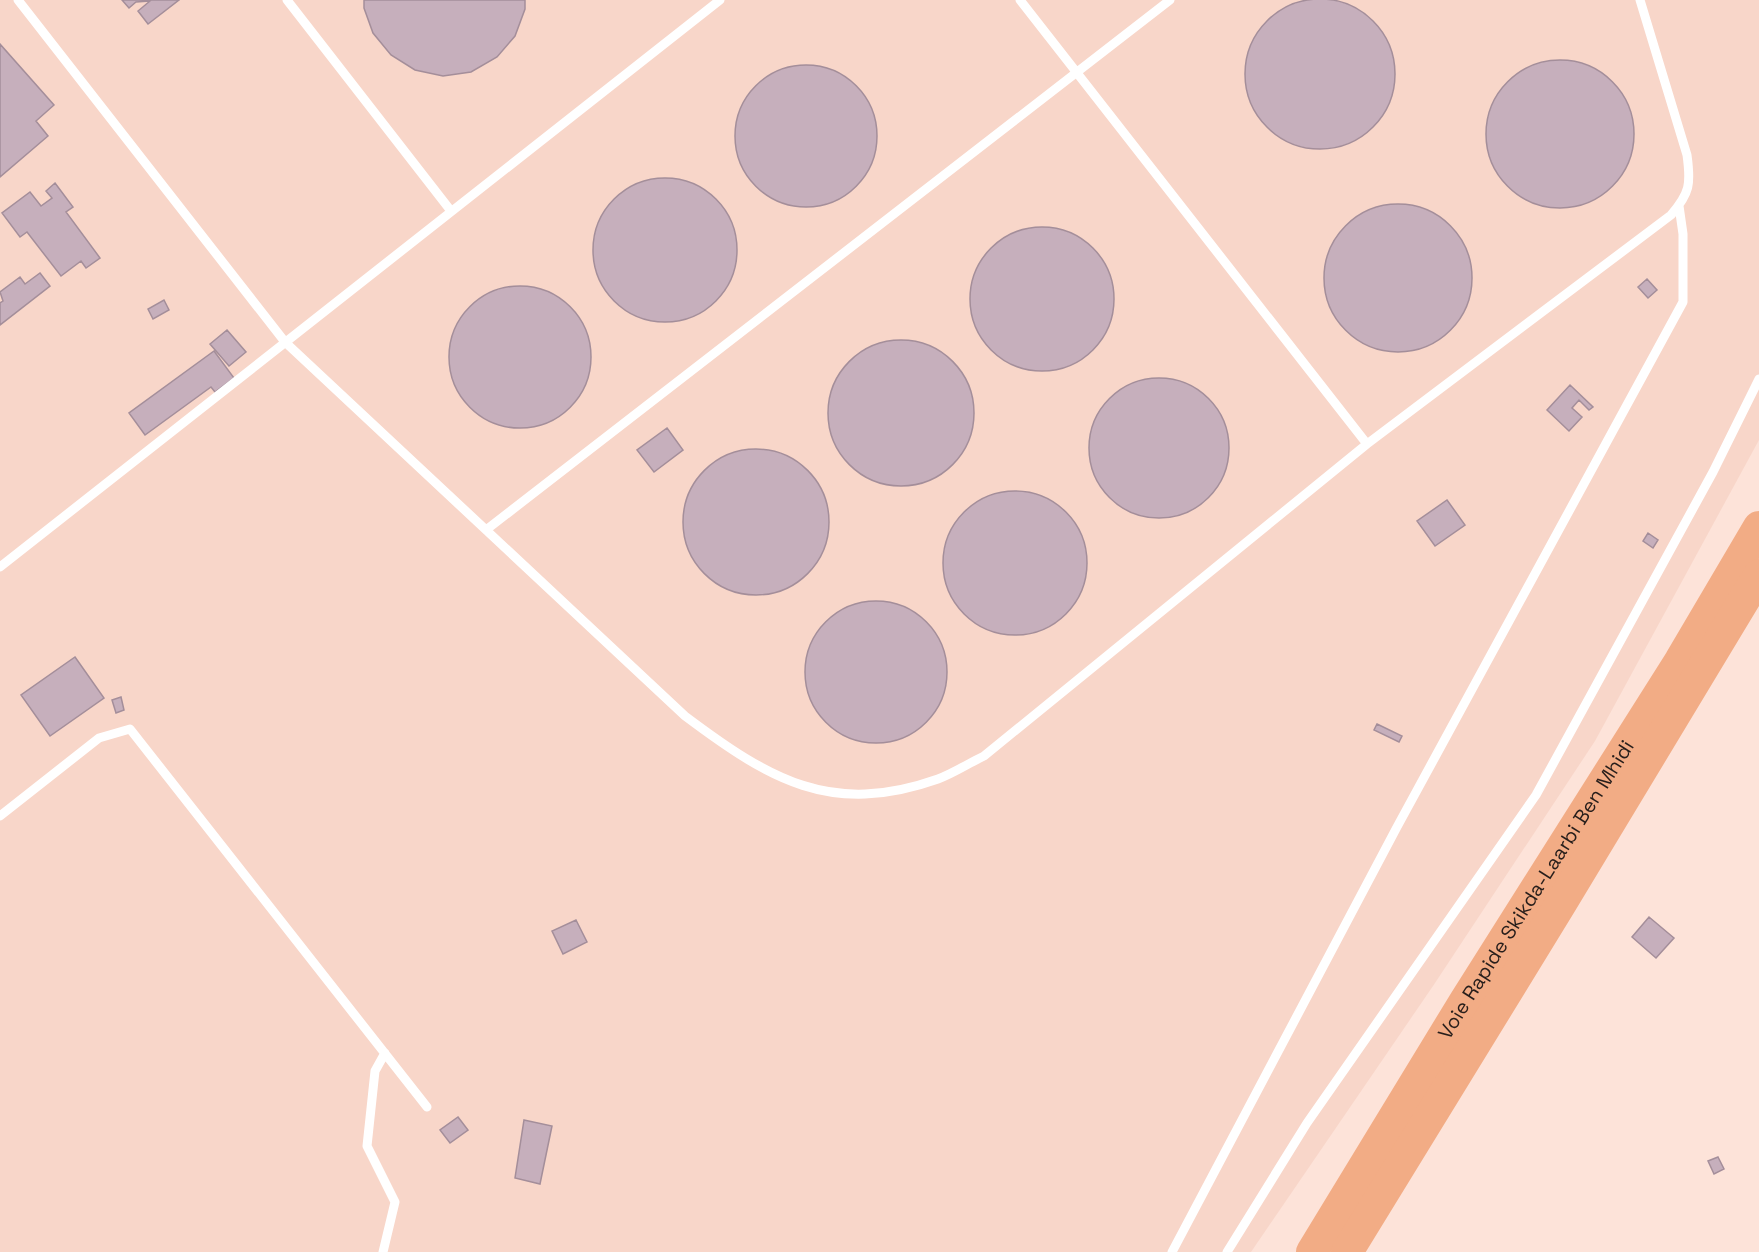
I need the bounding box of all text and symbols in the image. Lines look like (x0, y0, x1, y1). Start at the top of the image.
street label: Voie Rapide Skikda-Laarbi Ben Mhidi (1432, 735, 1640, 1044)

